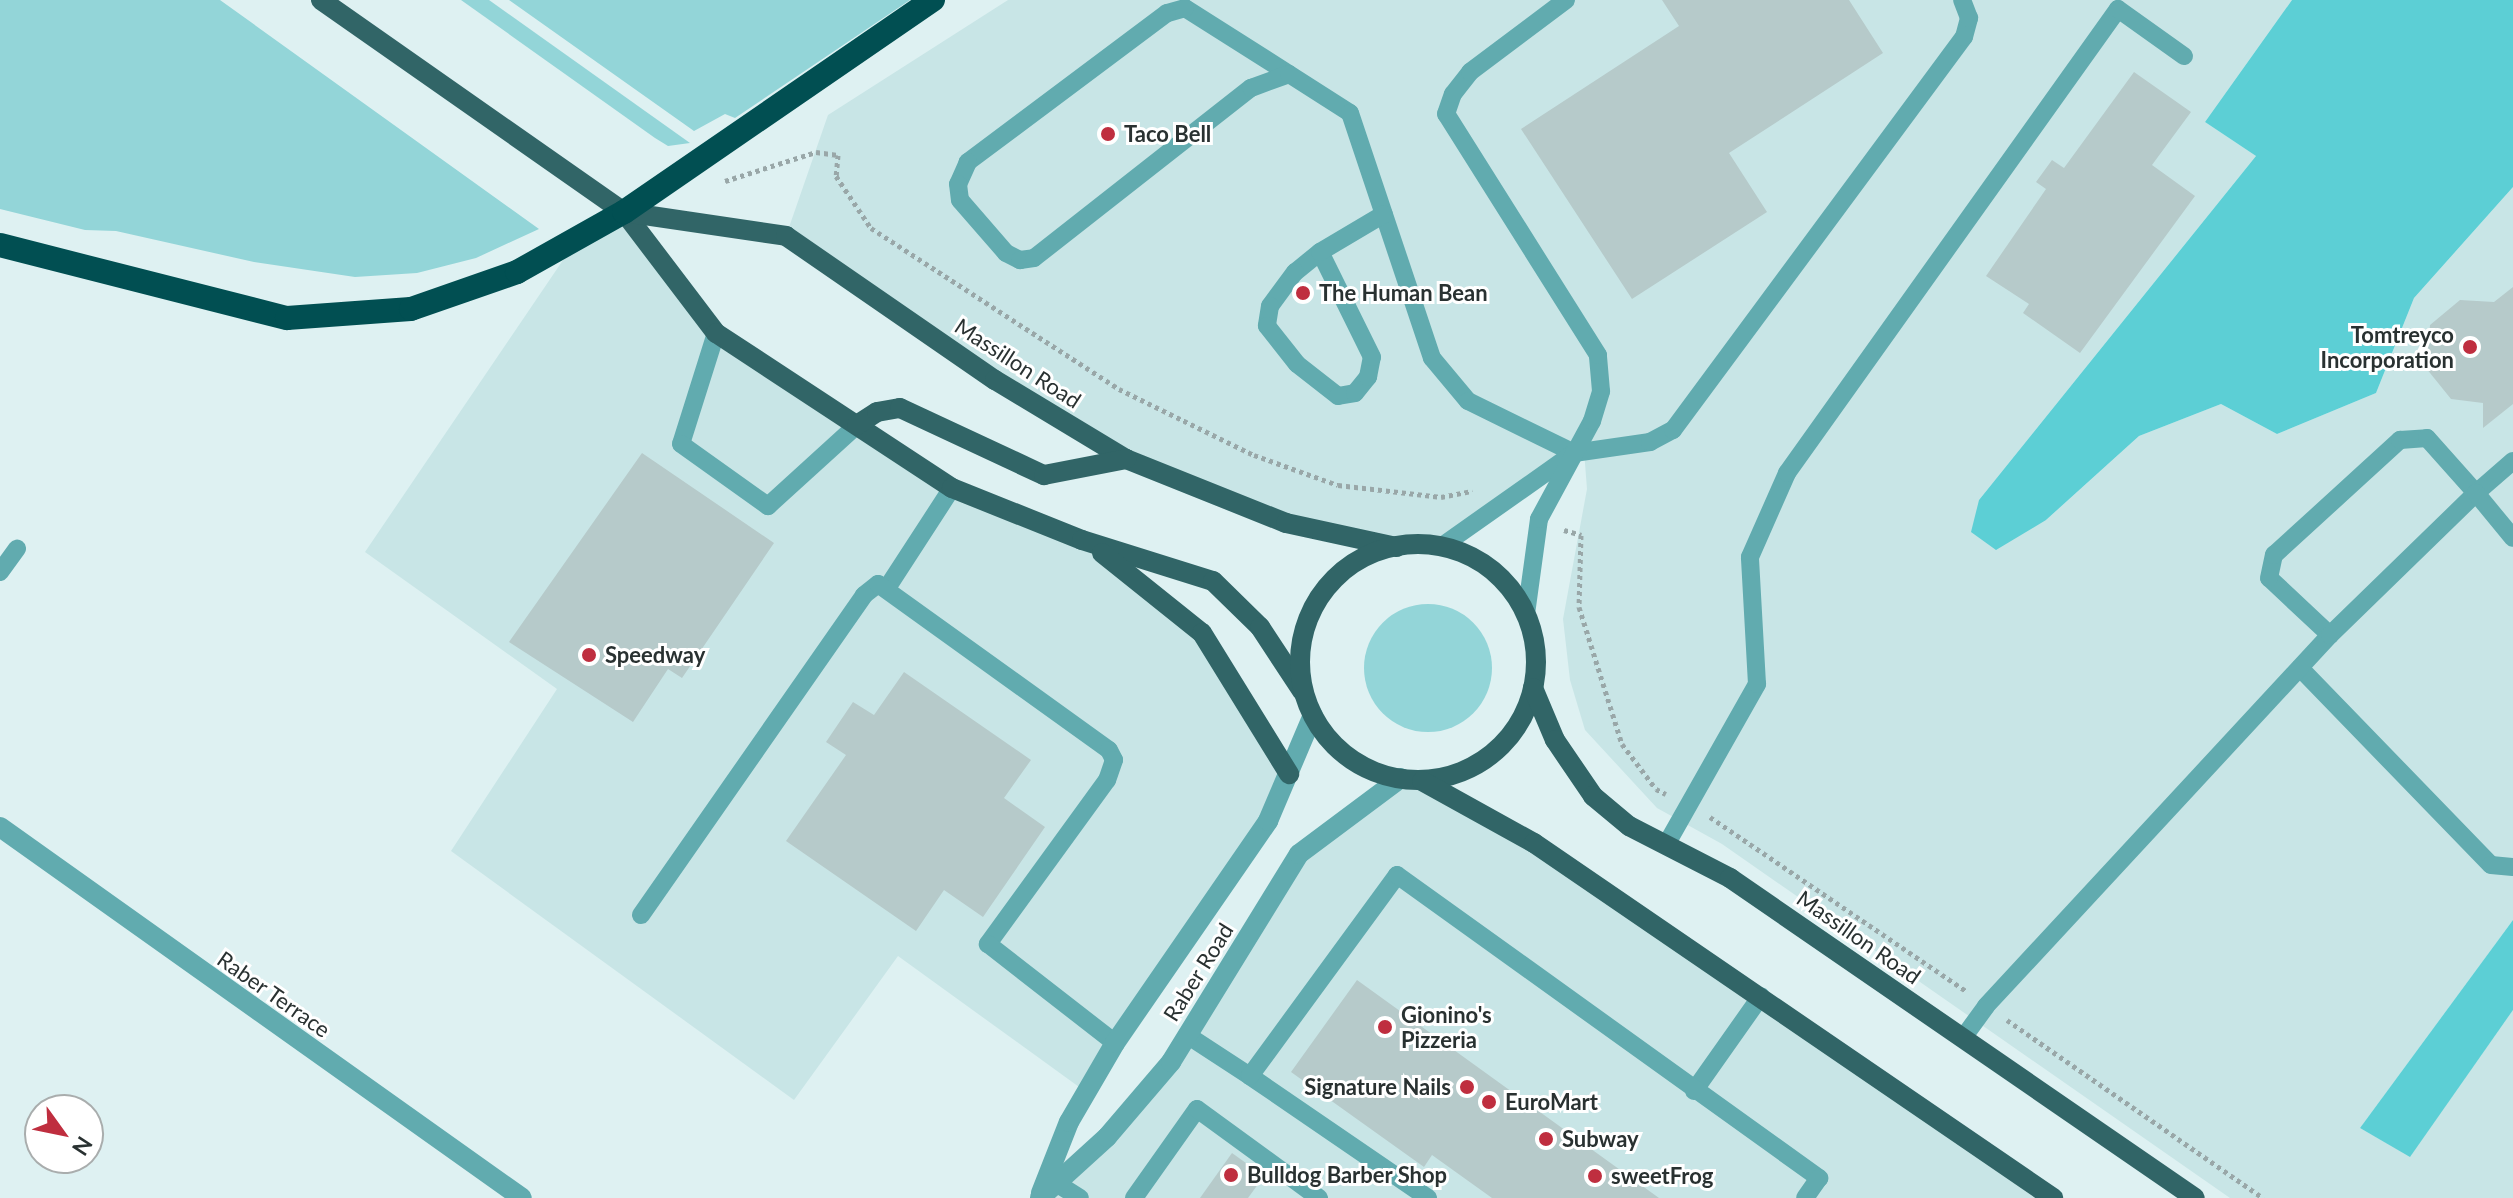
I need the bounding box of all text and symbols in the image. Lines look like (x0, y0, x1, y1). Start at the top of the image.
place label: Taco Bell (1124, 121, 1211, 147)
marker: Taco Bell (1099, 125, 1117, 143)
place label: The Human Bean (1319, 280, 1488, 306)
marker: The Human Bean (1294, 284, 1312, 302)
street label: Massillon Road (950, 312, 1086, 414)
place label: Tomtreyco Incorporation (2321, 321, 2454, 372)
marker: Tomtreyco Incorporation (2461, 338, 2479, 356)
place label: Speedway (605, 642, 705, 668)
marker: Speedway (580, 646, 598, 664)
street label: Massillon Road (1792, 885, 1926, 989)
street label: Raber Road (1157, 918, 1239, 1026)
street label: Raber Terrace (212, 945, 336, 1043)
place label: Gionino's Pizzeria (1401, 1001, 1492, 1052)
marker: Gionino's Pizzeria (1376, 1018, 1394, 1036)
place label: Signature Nails (1304, 1074, 1451, 1100)
marker: Signature Nails (1458, 1078, 1476, 1096)
place label: EuroMart (1505, 1089, 1598, 1115)
marker: EuroMart (1480, 1093, 1498, 1111)
north arrow (24, 1094, 104, 1174)
place label: Subway (1562, 1126, 1639, 1152)
marker: Subway (1537, 1130, 1555, 1148)
text: N (67, 1132, 99, 1161)
place label: Bulldog Barber Shop (1247, 1162, 1448, 1188)
place label: sweetFrog (1611, 1163, 1713, 1189)
marker: Bulldog Barber Shop (1222, 1166, 1240, 1184)
marker: sweetFrog (1586, 1167, 1604, 1185)

